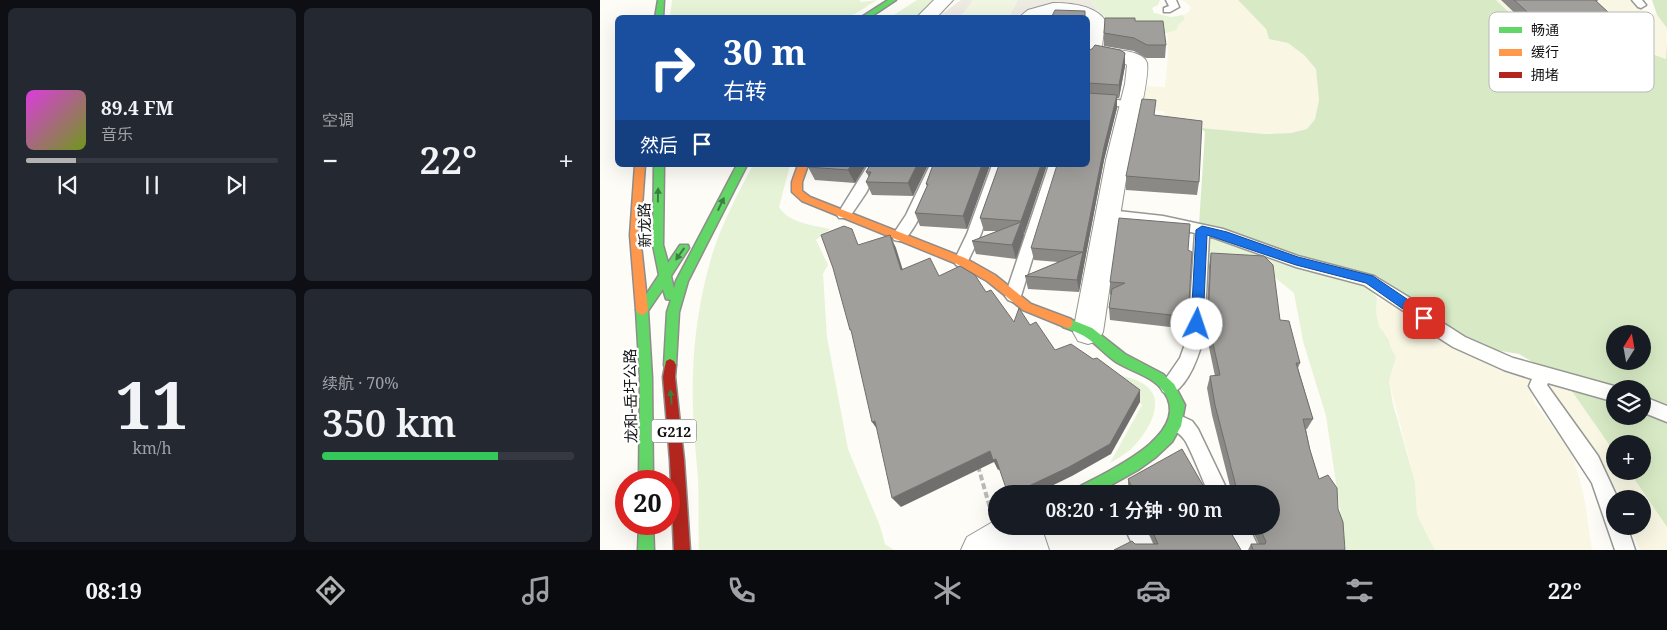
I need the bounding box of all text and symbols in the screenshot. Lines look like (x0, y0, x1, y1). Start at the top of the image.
legend (1489, 12, 1654, 92)
text: 畅通 (1531, 20, 1559, 39)
text: 30 m (723, 28, 806, 75)
icon: right (640, 35, 705, 100)
text: 缓行 (1531, 42, 1559, 61)
text: 拥堵 (1531, 65, 1559, 84)
text: 右转 (723, 75, 767, 105)
text: 89.4 FM (101, 95, 174, 121)
text: 空调 (322, 109, 354, 131)
text: 音乐 (101, 123, 133, 145)
icon: arrive (688, 130, 716, 158)
text: 然后 (640, 132, 678, 158)
text: 22° (419, 133, 477, 185)
text: − (322, 141, 338, 179)
text: + (558, 141, 574, 179)
icon: previous (54, 171, 82, 199)
icon: pause (138, 171, 166, 199)
icon: next (222, 171, 250, 199)
one-way arrow (655, 187, 663, 203)
one-way arrow (717, 197, 725, 211)
street label: 新龙路 (634, 202, 654, 248)
one-way arrow (675, 247, 685, 261)
position arrow (1170, 297, 1222, 349)
pin (1403, 297, 1445, 339)
icon: arrive (1410, 304, 1438, 332)
north arrow (1606, 325, 1651, 370)
map controls (1606, 325, 1651, 535)
street label: 龙和-岳圩公路 (619, 349, 641, 443)
text: 11 (115, 360, 189, 448)
text: 续航 · 70% (322, 372, 399, 394)
button: layers (1606, 380, 1651, 425)
one-way arrow (667, 388, 675, 404)
text: 350 km (322, 396, 456, 448)
road number: G212 (652, 420, 696, 442)
button: + (1606, 435, 1651, 480)
text: km/h (132, 437, 172, 459)
speed limit sign: 20 (615, 470, 680, 535)
button: − (1606, 490, 1651, 535)
text: 08:20 · 1 分钟 · 90 m (1045, 497, 1223, 523)
icon: directions (313, 573, 348, 608)
icon: music (519, 573, 554, 608)
icon: phone (724, 573, 759, 608)
icon: climate (930, 573, 965, 608)
icon: car (1136, 573, 1171, 608)
icon: filters (1342, 573, 1377, 608)
text: 08:19 (85, 575, 142, 605)
text: 22° (1548, 575, 1582, 605)

